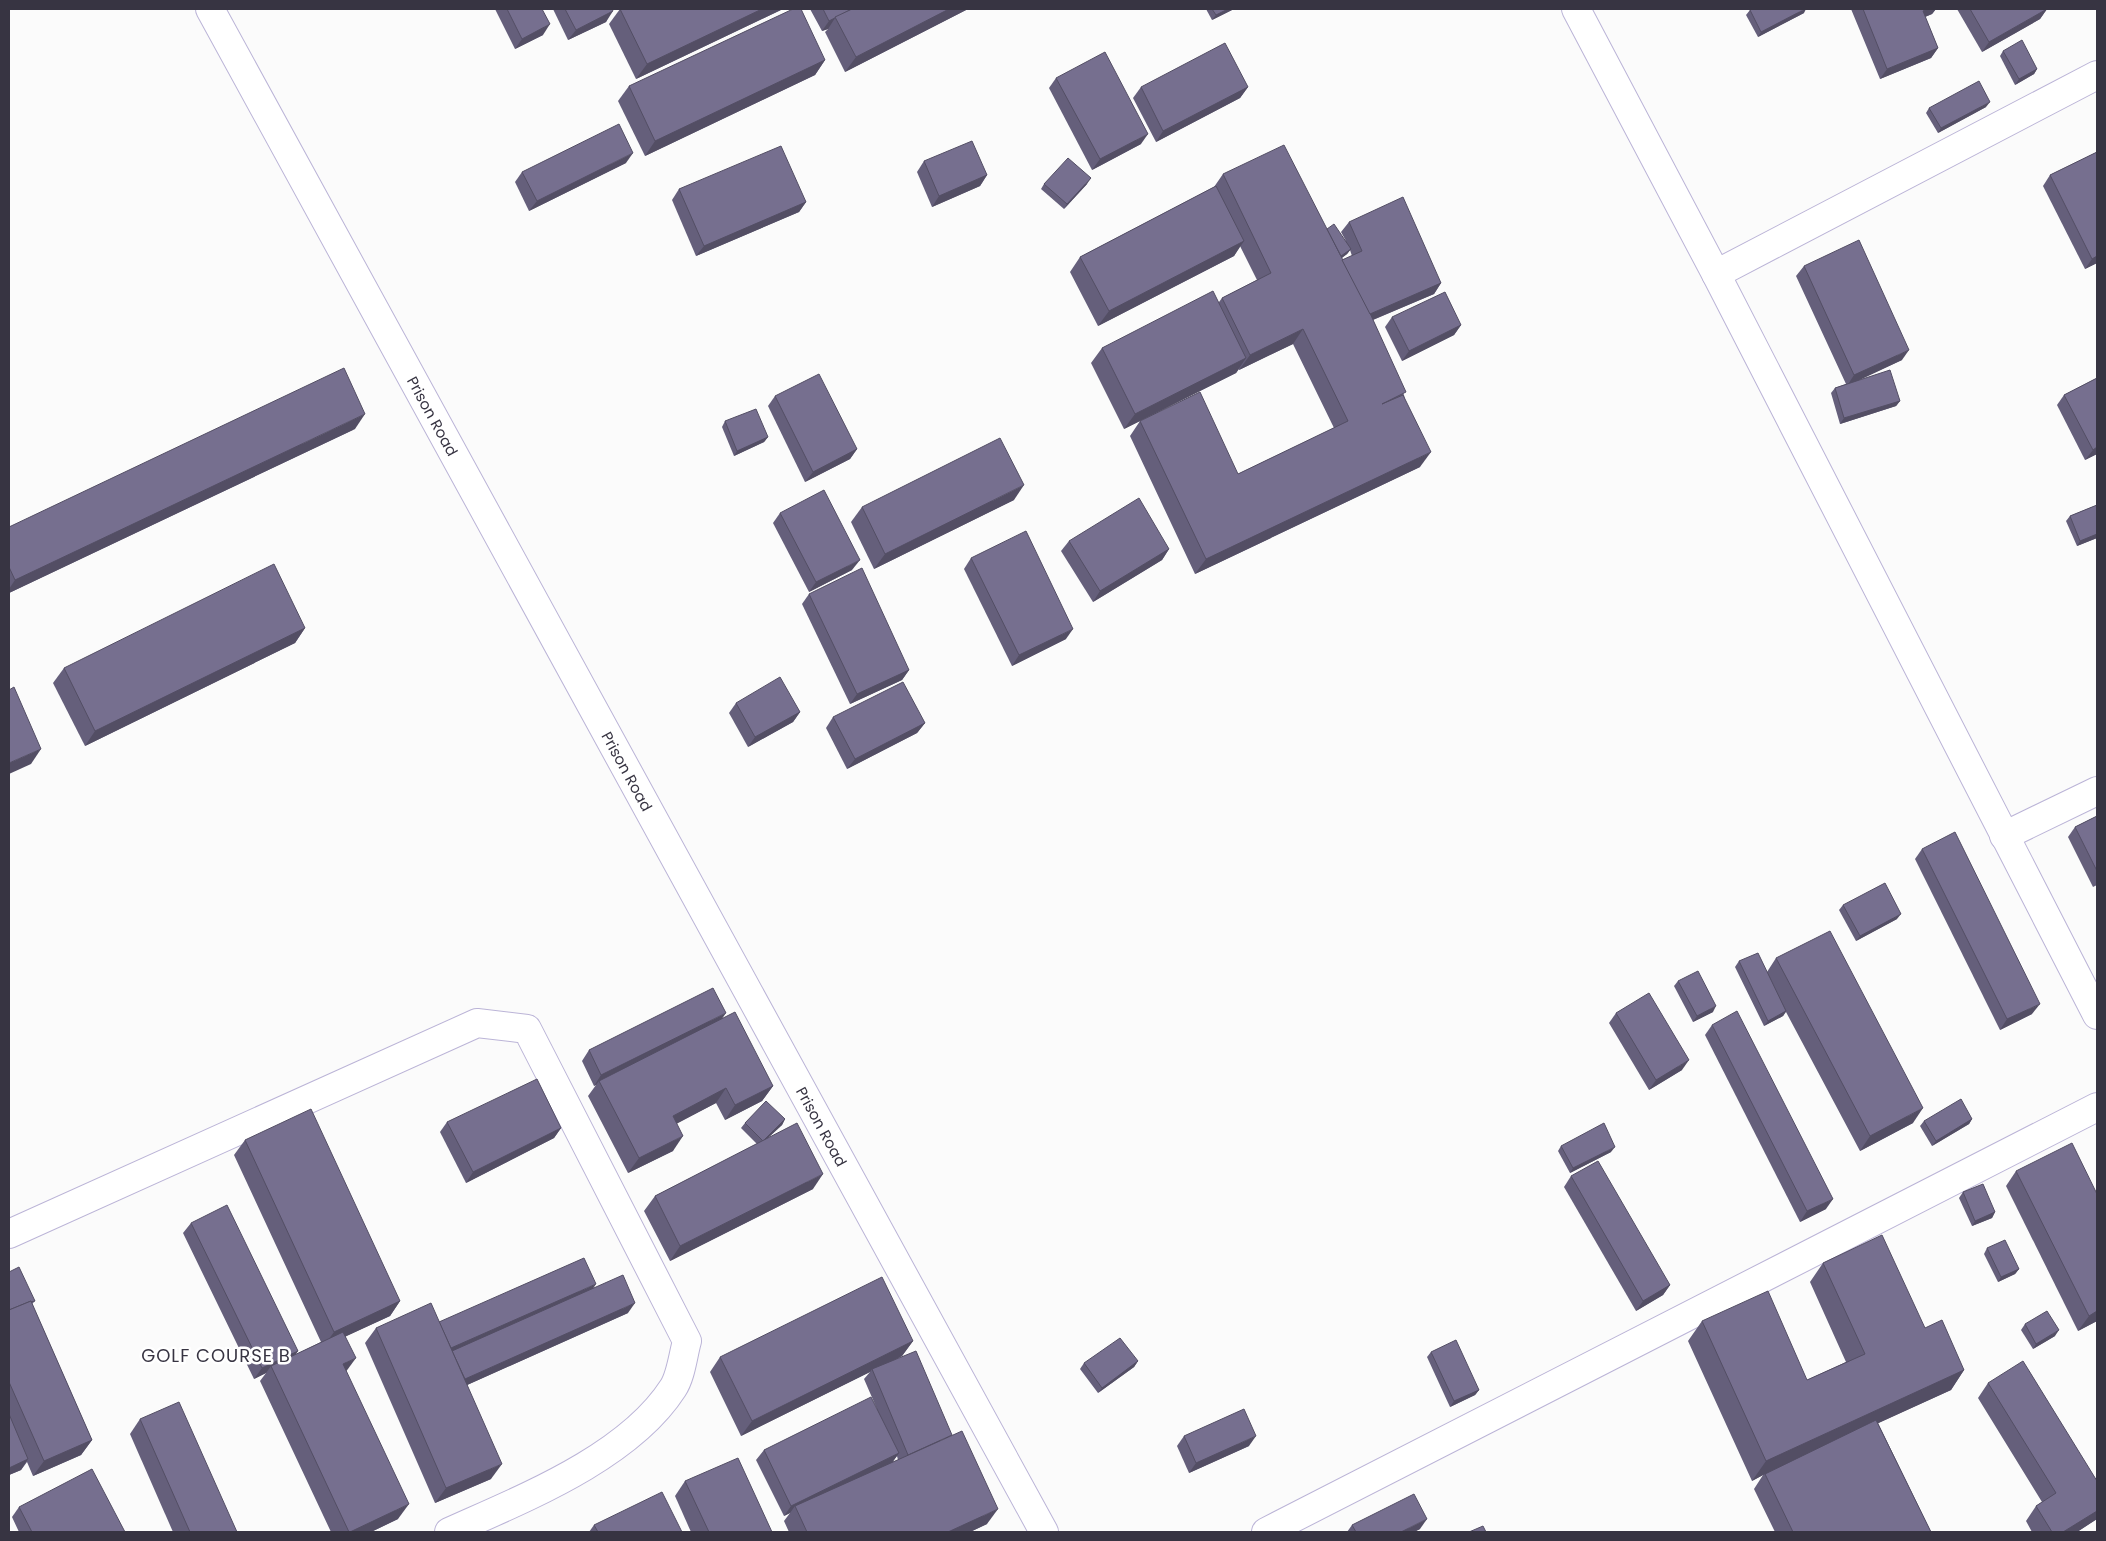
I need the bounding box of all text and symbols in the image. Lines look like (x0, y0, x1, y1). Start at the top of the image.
street label: Prison Road (402, 372, 463, 460)
street label: Prison Road (597, 728, 658, 815)
street label: Prison Road (792, 1083, 852, 1170)
district label: GOLF COURSE B (141, 1343, 291, 1368)

